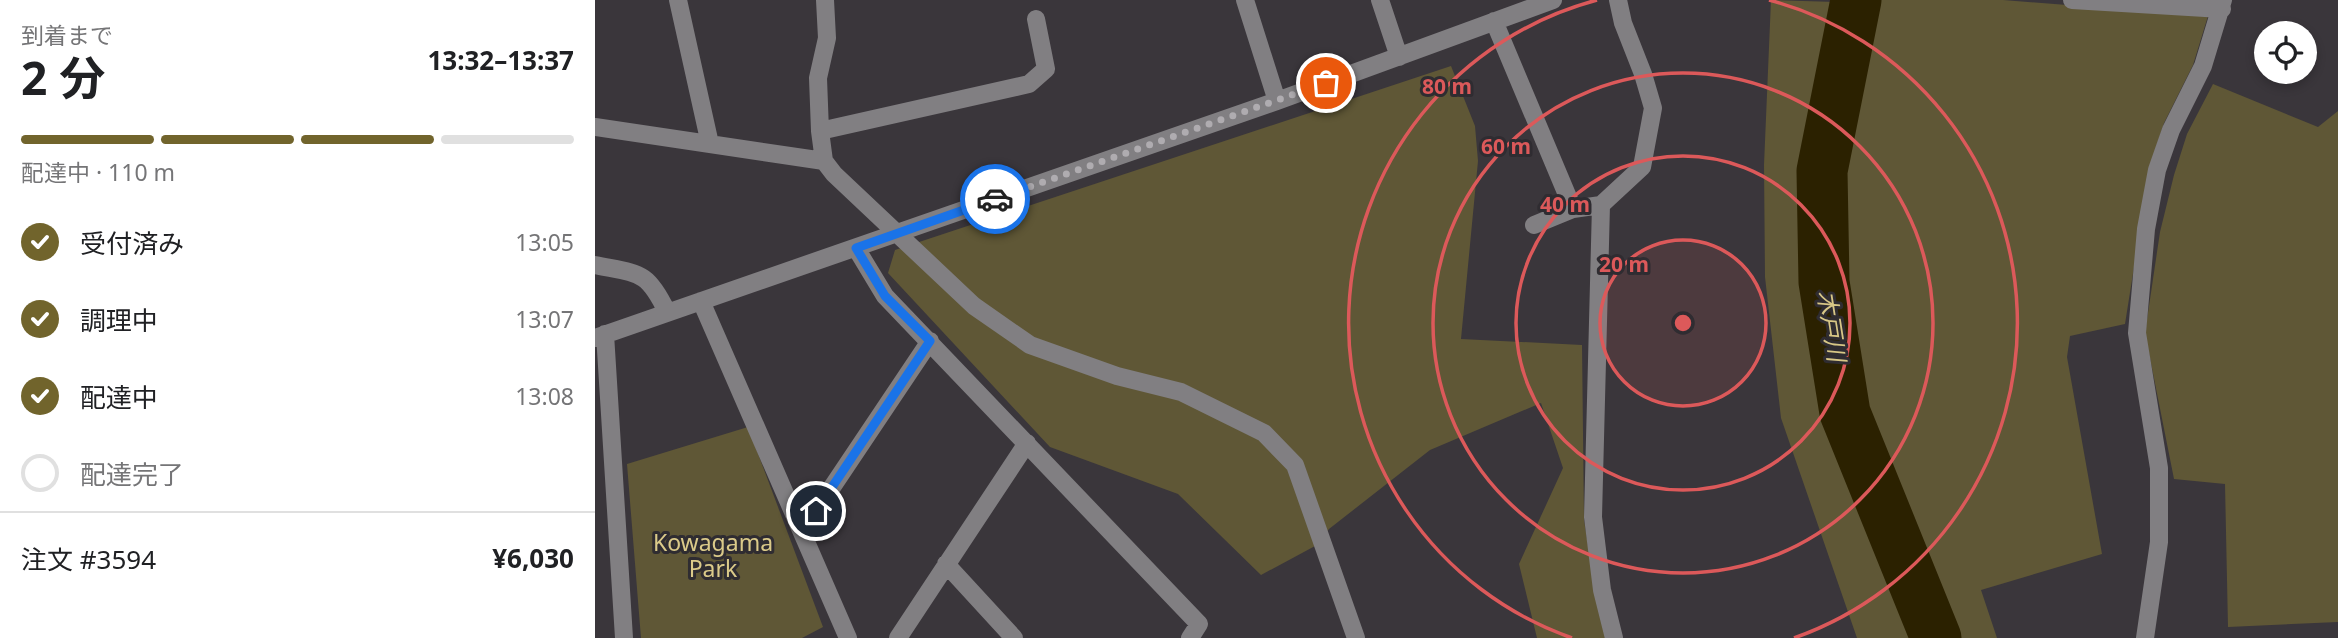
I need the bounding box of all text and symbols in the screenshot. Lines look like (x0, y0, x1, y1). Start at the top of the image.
text: 到着まで (21, 19, 113, 51)
map controls (2254, 21, 2317, 84)
button: locate (2254, 21, 2317, 84)
text: 13:32–13:37 (427, 42, 574, 78)
text: 2 分 (21, 46, 105, 108)
pin (1296, 53, 1356, 113)
icon: bag (1307, 64, 1345, 102)
text: 80 m (1422, 72, 1472, 100)
text: 60 m (1481, 132, 1531, 160)
text: 配達中 · 110 m (21, 156, 175, 188)
courier (960, 164, 1030, 234)
icon: car (976, 180, 1014, 218)
text: 40 m (1540, 190, 1590, 218)
icon: check (21, 223, 59, 261)
text: 受付済み (80, 225, 184, 261)
text: 13:05 (515, 226, 574, 258)
text: 20 m (1599, 250, 1649, 278)
water label: 木戸川 (1811, 288, 1855, 367)
icon: check (21, 300, 59, 338)
text: 調理中 (80, 302, 158, 338)
text: 13:07 (515, 303, 574, 335)
centre of rings (1671, 311, 1695, 335)
icon: check (21, 377, 59, 415)
text: 配達中 (80, 379, 158, 415)
text: 13:08 (515, 380, 574, 412)
text: 配達完了 (80, 456, 184, 492)
pin (786, 481, 846, 541)
icon: home (797, 492, 835, 530)
park label: Kowagama Park (653, 526, 773, 584)
text: ¥6,030 (492, 540, 574, 576)
text: 注文 #3594 (21, 541, 156, 577)

